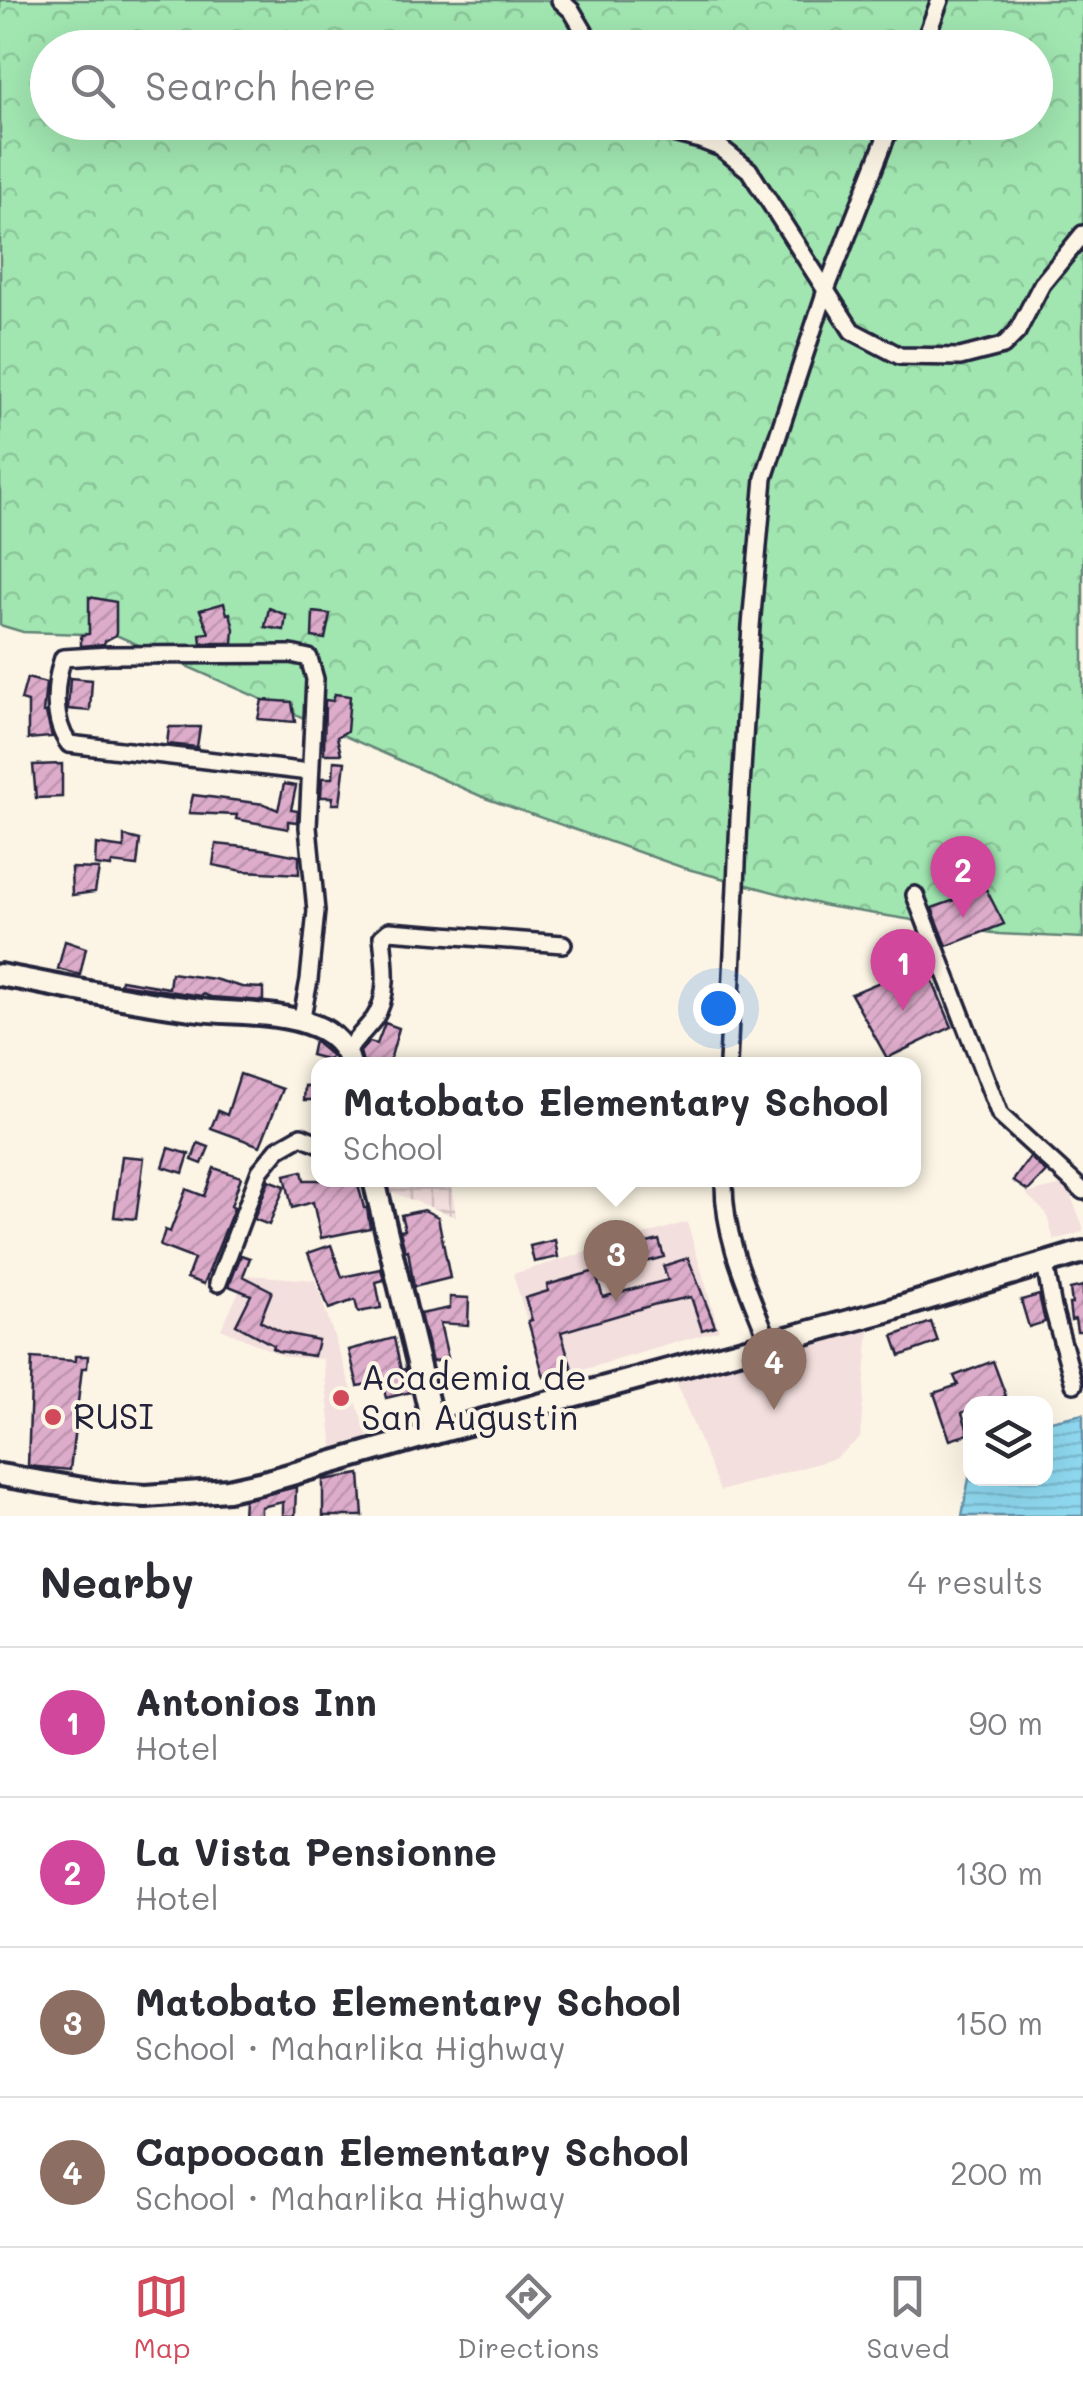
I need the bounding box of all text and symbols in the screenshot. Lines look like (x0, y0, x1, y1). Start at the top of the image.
search box (30, 30, 1053, 140)
icon: search (65, 58, 120, 113)
text: Search here (145, 60, 376, 110)
pin: 2 (930, 836, 996, 918)
pin: 1 (870, 928, 936, 1011)
your location (693, 983, 744, 1034)
popup (311, 1057, 921, 1187)
text: Matobato Elementary School (343, 1076, 889, 1126)
text: School (343, 1126, 444, 1168)
pin: 3 (584, 1220, 648, 1302)
pin: 4 (742, 1328, 806, 1410)
place label: Academia de San Augustin (361, 1353, 587, 1439)
marker: Academia de San Augustin (330, 1387, 352, 1409)
place label: RUSI (73, 1392, 154, 1438)
map controls (963, 1396, 1053, 1486)
button: layers (963, 1396, 1053, 1486)
marker: RUSI (42, 1406, 64, 1428)
text: Nearby (40, 1554, 194, 1609)
text: 4 results (907, 1560, 1043, 1602)
text: Antonios Inn (135, 1676, 377, 1726)
text: 1 (65, 1701, 80, 1743)
text: 90 m (969, 1701, 1043, 1743)
text: Hotel (135, 1726, 219, 1768)
text: La Vista Pensionne (135, 1826, 497, 1876)
text: 2 (64, 1851, 81, 1893)
text: 130 m (954, 1851, 1043, 1893)
text: Hotel (135, 1876, 219, 1918)
text: Matobato Elementary School (135, 1976, 681, 2026)
text: 3 (63, 2001, 82, 2043)
text: 150 m (955, 2001, 1043, 2043)
text: School · Maharlika Highway (135, 2026, 565, 2068)
text: Capoocan Elementary School (135, 2126, 689, 2176)
text: 4 (62, 2151, 83, 2193)
text: 200 m (950, 2151, 1043, 2193)
text: School · Maharlika Highway (135, 2176, 565, 2218)
tab: Map (133, 2269, 190, 2365)
tab: Directions (457, 2269, 600, 2365)
tab: Saved (866, 2269, 950, 2365)

